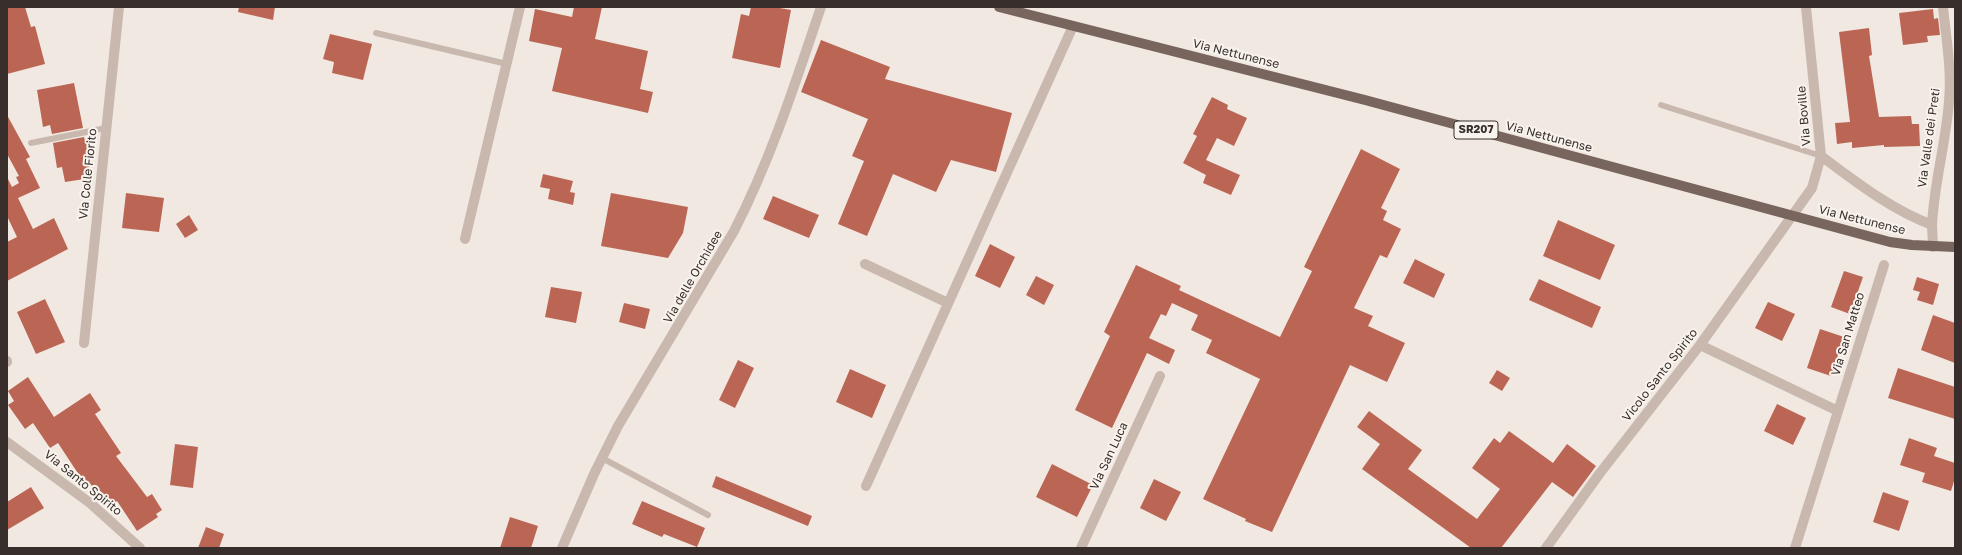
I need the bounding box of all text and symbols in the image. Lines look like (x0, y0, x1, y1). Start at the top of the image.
street label: Via Nettunense (1191, 36, 1281, 72)
street label: Via Boville (1794, 85, 1814, 147)
street label: Via Valle dei Preti (1915, 87, 1943, 189)
street label: Via Nettunense (1504, 119, 1594, 155)
road number: SR207 (1454, 121, 1498, 139)
street label: Via Colle Fiorito (76, 128, 100, 220)
street label: Via Nettunense (1817, 202, 1907, 238)
street label: Via delle Orchidee (661, 228, 725, 326)
street label: Via San Matteo (1828, 291, 1868, 377)
street label: Vicolo Santo Spirito (1619, 326, 1701, 424)
street label: Via San Luca (1087, 420, 1131, 492)
street label: Via Santo Spirito (41, 447, 125, 519)

